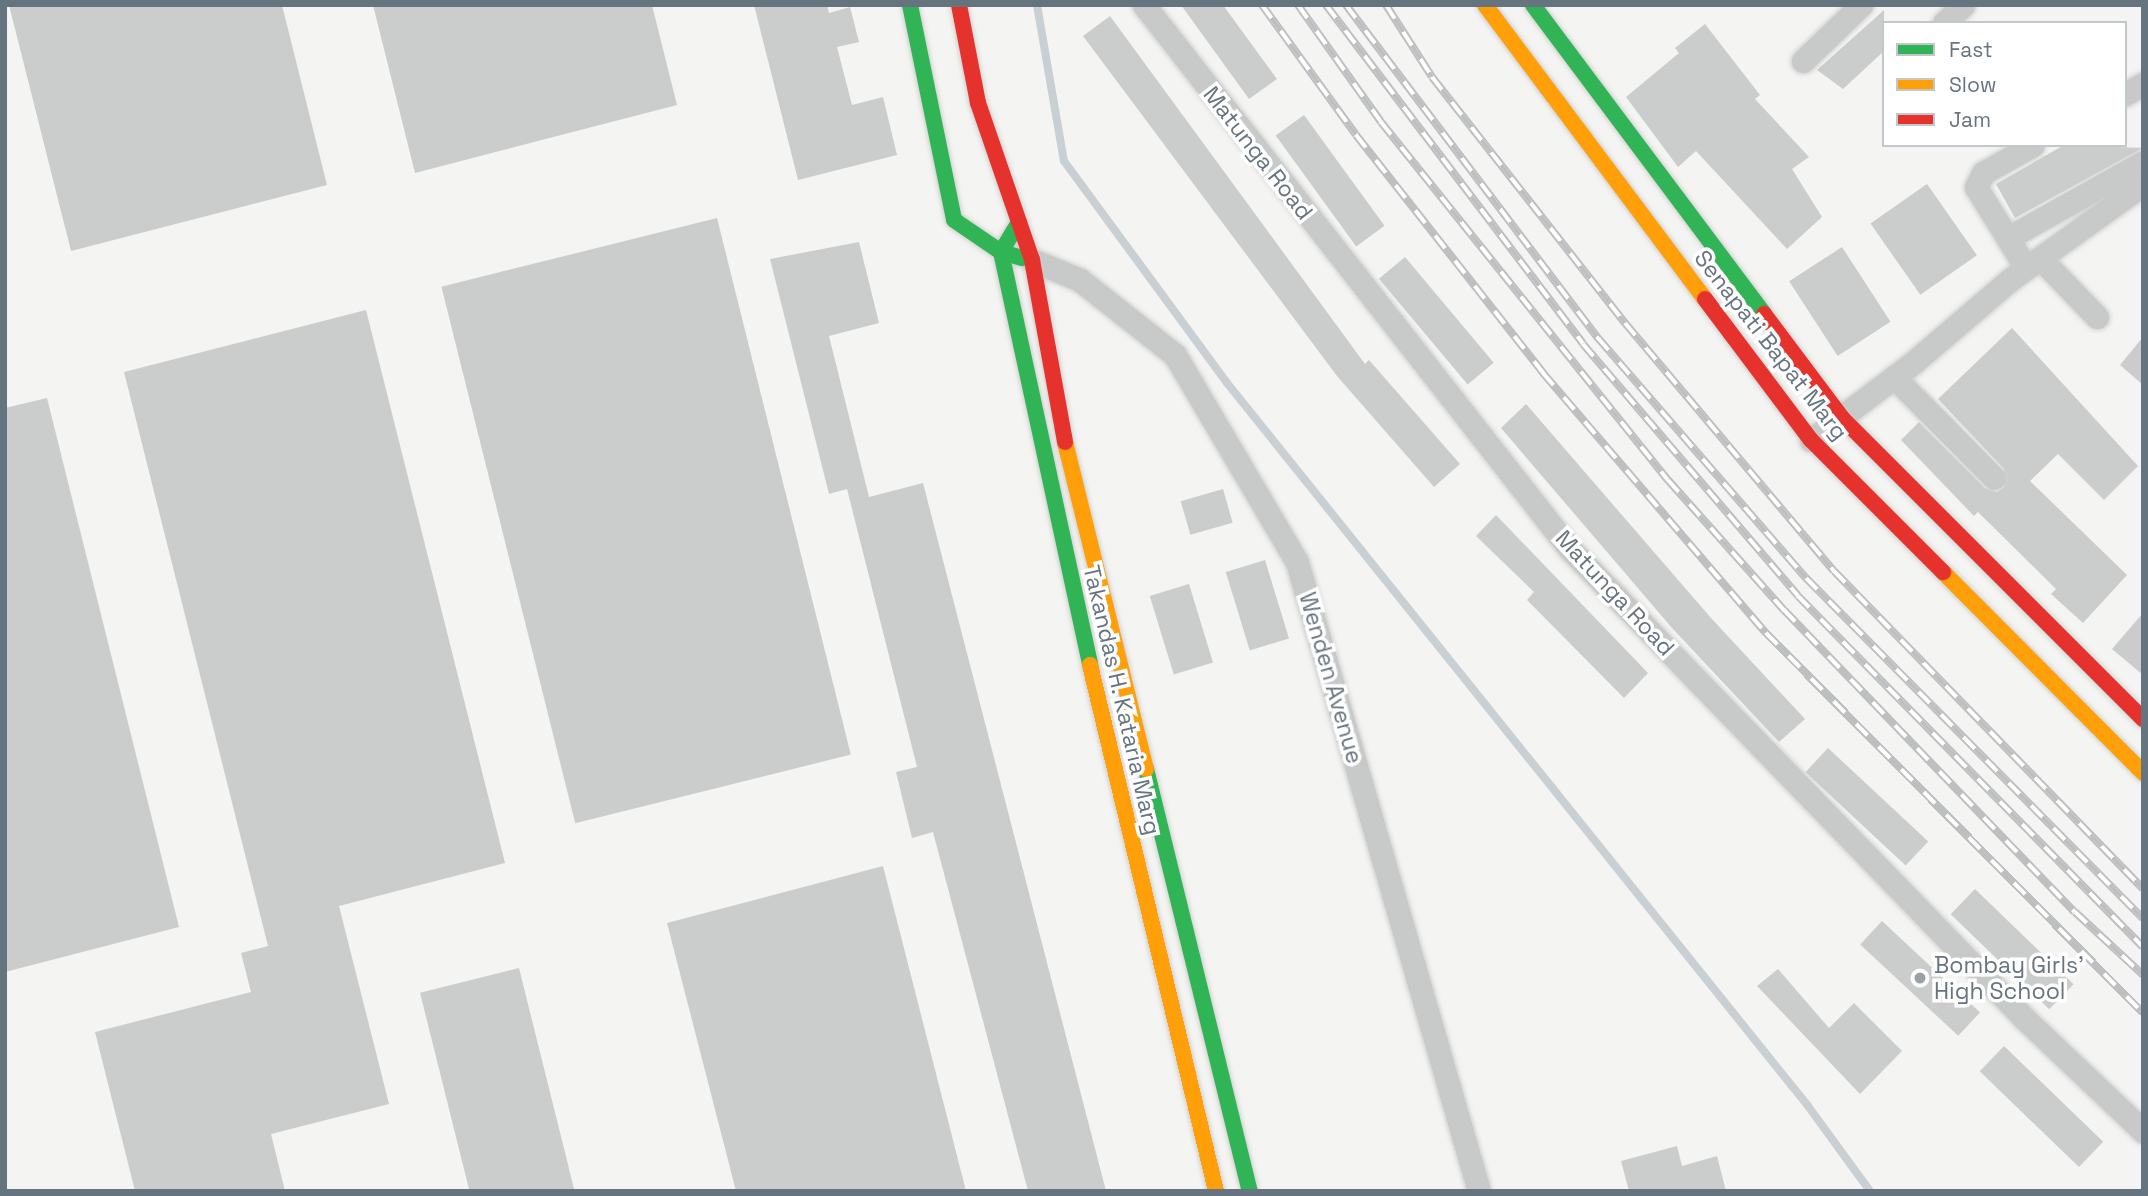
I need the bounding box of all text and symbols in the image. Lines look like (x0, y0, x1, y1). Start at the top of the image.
legend (1882, 21, 2127, 147)
text: Fast (1949, 36, 1993, 63)
text: Slow (1949, 71, 1997, 98)
street label: Matunga Road (1197, 81, 1319, 225)
text: Jam (1949, 106, 1991, 133)
street label: Senapati Bapat Marg (1688, 245, 1854, 445)
street label: Matunga Road (1550, 525, 1680, 661)
street label: Takandas H. Kataria Marg (1077, 562, 1167, 838)
street label: Wenden Avenue (1293, 589, 1369, 767)
place label: Bombay Girls' High School (1934, 951, 2084, 1005)
marker: Bombay Girls' High School (1912, 970, 1928, 986)

